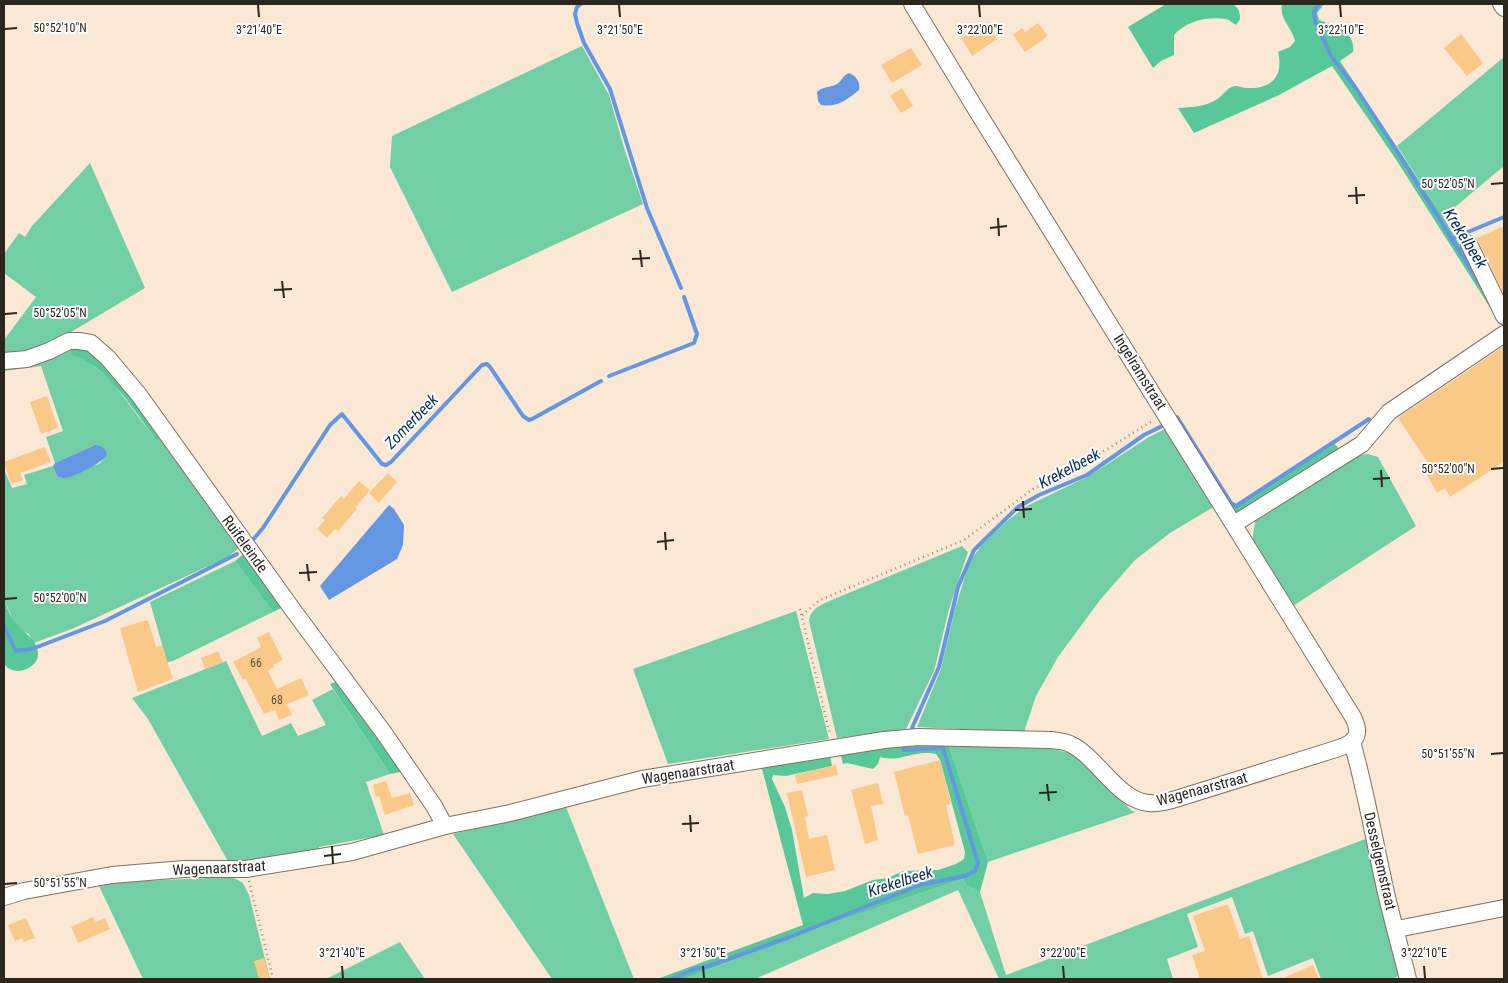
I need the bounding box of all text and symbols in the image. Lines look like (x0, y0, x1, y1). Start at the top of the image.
text: 50°52'10"N (33, 21, 87, 35)
text: 3°21'40"E (236, 23, 282, 37)
text: 3°21'50"E (597, 23, 643, 37)
text: 3°22'00"E (957, 23, 1003, 37)
text: 3°22'10"E (1318, 23, 1364, 37)
text: 50°52'05"N (1421, 177, 1475, 191)
water label: Krekelbeek (1440, 205, 1492, 273)
text: 50°52'05"N (33, 306, 87, 320)
street label: Ingelramstraat (1110, 331, 1170, 413)
water label: Zomerbeek (380, 389, 443, 453)
water label: Krekelbeek (1035, 444, 1104, 493)
text: 50°52'00"N (1421, 462, 1475, 476)
street label: Ruifeleinde (218, 512, 272, 576)
text: 50°52'00"N (33, 591, 87, 605)
house number: 66 (250, 656, 262, 670)
house number: 68 (271, 693, 283, 707)
text: 50°51'55"N (1421, 747, 1475, 761)
street label: Wagenaarstraat (640, 756, 736, 788)
street label: Wagenaarstraat (1155, 768, 1249, 810)
street label: Desselgemstraat (1360, 810, 1400, 912)
street label: Wagenaarstraat (172, 857, 266, 879)
water label: Krekelbeek (865, 862, 936, 901)
text: 50°51'55"N (33, 876, 87, 890)
text: 3°21'40"E (319, 946, 365, 960)
text: 3°21'50"E (680, 946, 726, 960)
text: 3°22'00"E (1040, 946, 1086, 960)
text: 3°22'10"E (1401, 946, 1447, 960)

